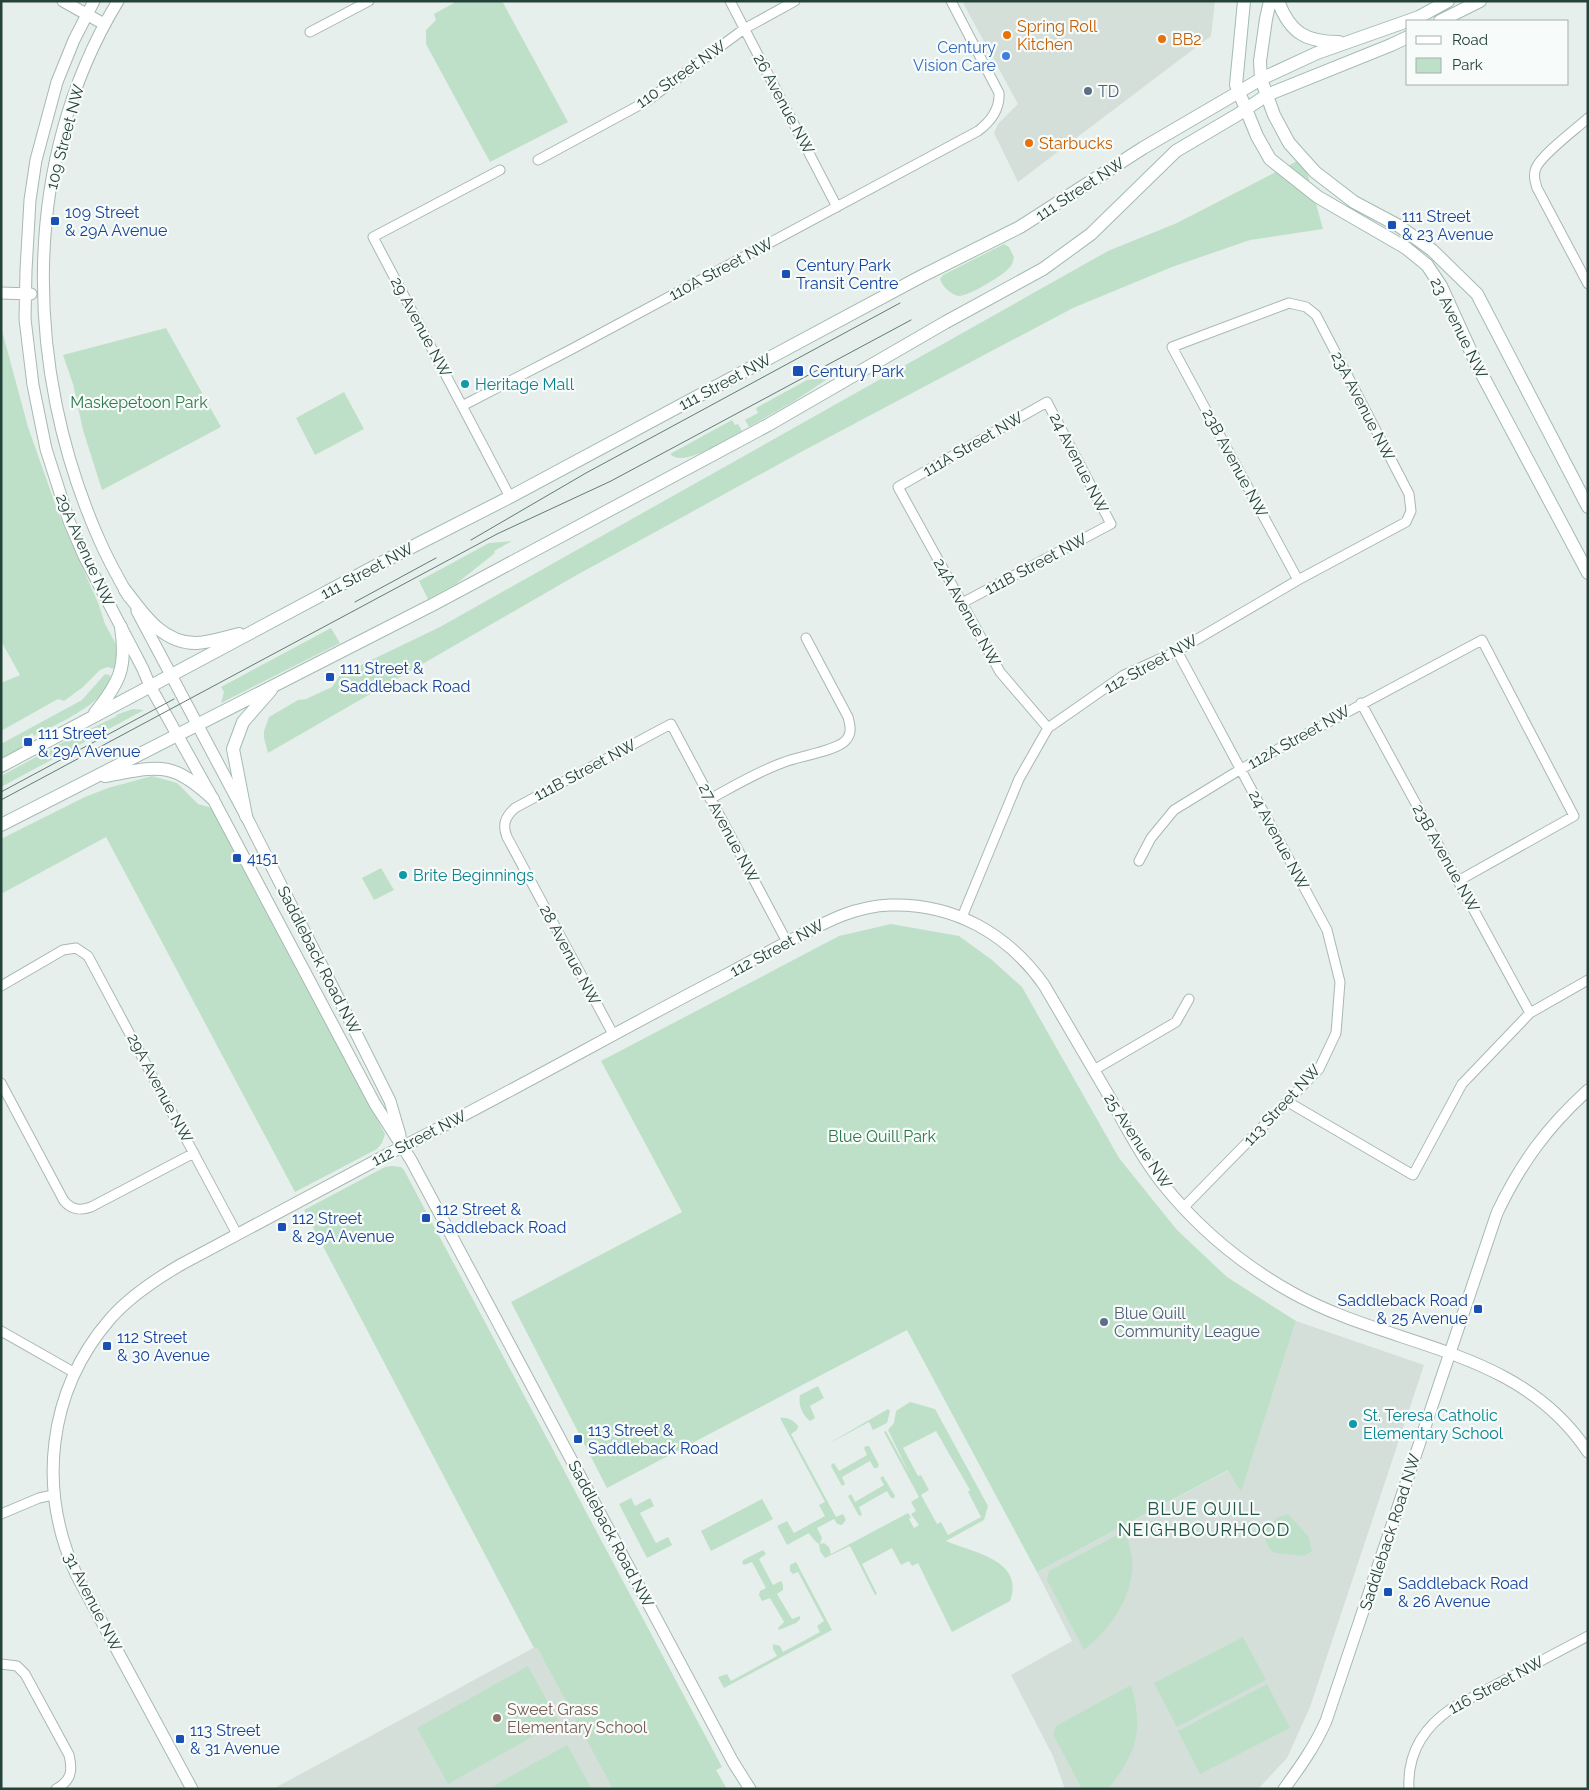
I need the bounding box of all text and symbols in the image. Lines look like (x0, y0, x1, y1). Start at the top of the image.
place label: Spring Roll Kitchen (1017, 17, 1098, 54)
legend (1406, 20, 1569, 85)
marker: Spring Roll Kitchen (1001, 29, 1013, 41)
place label: BB2 (1172, 30, 1202, 49)
text: Road (1452, 31, 1488, 49)
marker: BB2 (1156, 33, 1168, 45)
street label: 110 Street NW (633, 36, 730, 112)
place label: Century Vision Care (913, 38, 996, 75)
marker: Century Vision Care (1000, 50, 1012, 62)
street label: 26 Avenue NW (750, 51, 819, 158)
text: Park (1452, 56, 1483, 74)
street label: 109 Street NW (42, 82, 88, 191)
place label: TD (1098, 82, 1119, 101)
marker: TD (1082, 85, 1094, 97)
place label: Starbucks (1039, 134, 1113, 153)
marker: Starbucks (1023, 137, 1035, 149)
street label: 111 Street NW (1032, 153, 1128, 225)
place label: 109 Street & 29A Avenue (65, 203, 168, 240)
place label: 111 Street & 23 Avenue (1402, 207, 1493, 244)
marker: 109 Street & 29A Avenue (49, 215, 61, 227)
marker: 111 Street & 23 Avenue (1386, 219, 1398, 231)
street label: 110A Street NW (666, 233, 777, 304)
place label: Century Park Transit Centre (796, 256, 898, 293)
marker: Century Park Transit Centre (780, 268, 792, 280)
street label: 29 Avenue NW (387, 274, 455, 381)
street label: 23 Avenue NW (1426, 275, 1492, 382)
street label: 23A Avenue NW (1327, 348, 1399, 464)
street label: 111 Street NW (675, 350, 775, 414)
place label: Century Park (809, 362, 905, 381)
marker: Century Park (791, 364, 805, 378)
place label: Heritage Mall (475, 375, 575, 394)
marker: Heritage Mall (459, 378, 471, 390)
park label: Maskepetoon Park (70, 393, 208, 412)
street label: 23B Avenue NW (1198, 405, 1272, 521)
street label: 111A Street NW (920, 408, 1027, 480)
street label: 24 Avenue NW (1046, 410, 1113, 517)
street label: 29A Avenue NW (52, 491, 118, 609)
street label: 111B Street NW (982, 529, 1090, 599)
street label: 111 Street NW (317, 539, 417, 603)
street label: 24A Avenue NW (930, 555, 1005, 669)
street label: 112 Street NW (1101, 630, 1201, 697)
place label: 111 Street & Saddleback Road (340, 659, 470, 696)
marker: 111 Street & Saddleback Road (324, 671, 336, 683)
street label: 112A Street NW (1245, 701, 1354, 773)
place label: 111 Street & 29A Avenue (38, 724, 141, 761)
street label: 111B Street NW (531, 735, 639, 805)
marker: 111 Street & 29A Avenue (22, 736, 34, 748)
street label: 27 Avenue NW (695, 780, 763, 886)
street label: 24 Avenue NW (1245, 787, 1313, 893)
street label: 23B Avenue NW (1408, 801, 1484, 916)
place label: 4151 (247, 849, 278, 868)
marker: 4151 (231, 852, 243, 864)
place label: Brite Beginnings (413, 866, 534, 885)
marker: Brite Beginnings (397, 869, 409, 881)
street label: Saddleback Road NW (273, 883, 365, 1037)
street label: 28 Avenue NW (536, 902, 604, 1009)
street label: 112 Street NW (727, 915, 827, 981)
street label: 29A Avenue NW (123, 1030, 197, 1146)
street label: 113 Street NW (1240, 1060, 1325, 1149)
street label: 25 Avenue NW (1100, 1090, 1176, 1193)
street label: 112 Street NW (369, 1106, 470, 1170)
park label: Blue Quill Park (828, 1127, 936, 1146)
place label: 112 Street & Saddleback Road (436, 1200, 566, 1237)
place label: 112 Street & 29A Avenue (292, 1209, 395, 1246)
marker: 112 Street & Saddleback Road (420, 1212, 432, 1224)
marker: 112 Street & 29A Avenue (276, 1221, 288, 1233)
place label: Saddleback Road & 25 Avenue (1338, 1291, 1468, 1328)
marker: Saddleback Road & 25 Avenue (1472, 1303, 1484, 1315)
place label: Blue Quill Community League (1114, 1304, 1260, 1341)
marker: Blue Quill Community League (1098, 1316, 1110, 1328)
place label: 112 Street & 30 Avenue (117, 1328, 210, 1365)
marker: 112 Street & 30 Avenue (101, 1340, 113, 1352)
place label: St. Teresa Catholic Elementary School (1363, 1406, 1504, 1443)
marker: St. Teresa Catholic Elementary School (1347, 1418, 1359, 1430)
place label: 113 Street & Saddleback Road (588, 1421, 718, 1458)
marker: 113 Street & Saddleback Road (572, 1433, 584, 1445)
street label: Saddleback Road NW (1356, 1451, 1424, 1613)
street label: Saddleback Road NW (564, 1457, 658, 1611)
district label: BLUE QUILL NEIGHBOURHOOD (1118, 1498, 1290, 1540)
street label: 31 Avenue NW (60, 1549, 126, 1655)
place label: Saddleback Road & 26 Avenue (1398, 1574, 1528, 1611)
marker: Saddleback Road & 26 Avenue (1382, 1586, 1394, 1598)
street label: 116 Street NW (1445, 1652, 1547, 1718)
place label: Sweet Grass Elementary School (507, 1700, 648, 1737)
marker: Sweet Grass Elementary School (491, 1712, 503, 1724)
place label: 113 Street & 31 Avenue (190, 1721, 280, 1758)
marker: 113 Street & 31 Avenue (174, 1733, 186, 1745)

